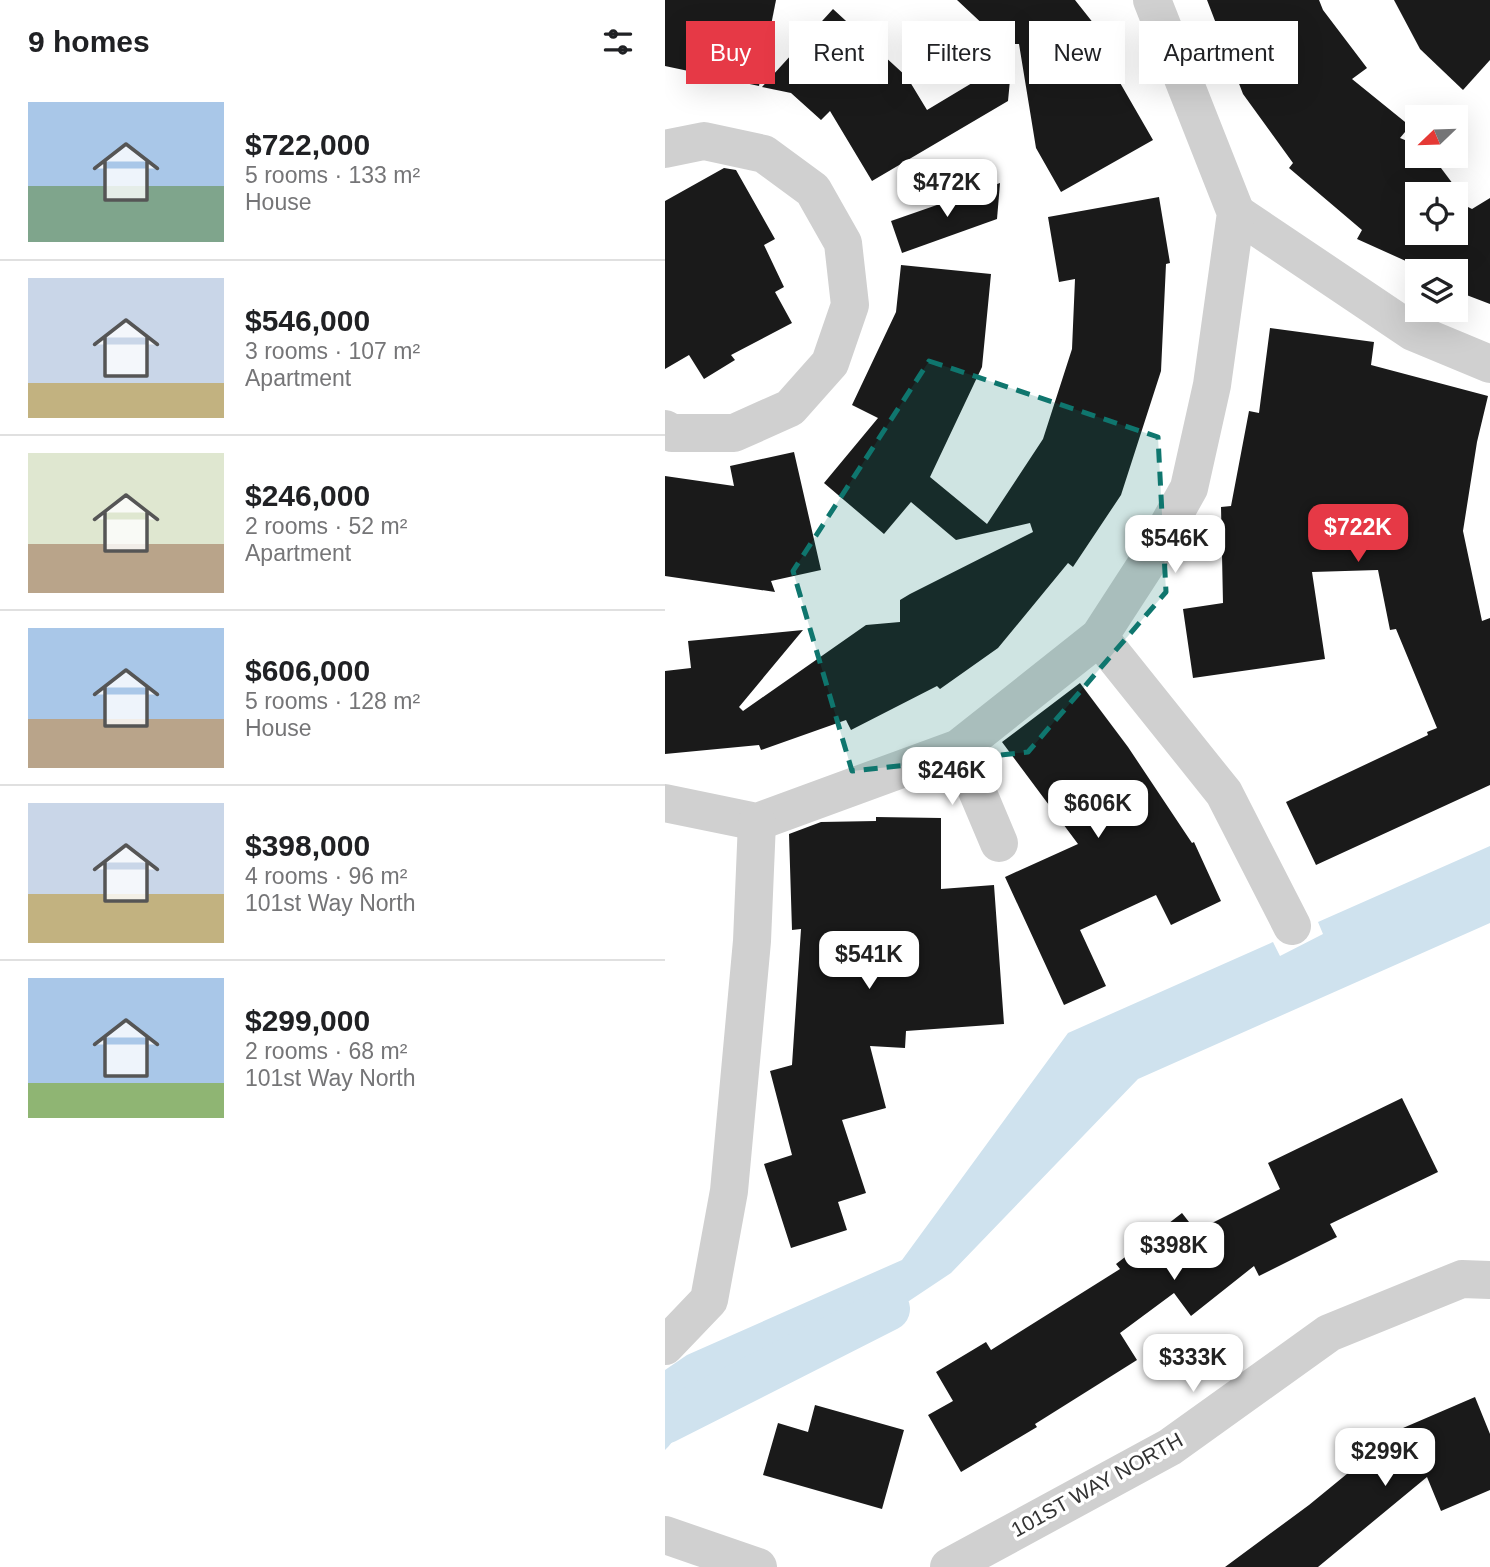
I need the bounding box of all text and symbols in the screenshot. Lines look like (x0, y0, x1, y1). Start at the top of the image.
chip: Buy (686, 21, 775, 84)
chip: Rent (789, 21, 888, 84)
chip: Filters (902, 21, 1015, 84)
chip: New (1029, 21, 1125, 84)
chip: Apartment (1139, 21, 1298, 84)
icon: filters (599, 23, 637, 61)
text: 9 homes (28, 25, 150, 58)
north arrow (1405, 105, 1468, 168)
map controls (1405, 105, 1468, 322)
text: $722,000 (245, 128, 370, 161)
icon: home (84, 130, 168, 214)
pin: $472K (898, 160, 996, 219)
text: 5 rooms · 133 m² (245, 162, 420, 188)
text: $472K (913, 169, 981, 195)
button: locate (1405, 182, 1468, 245)
text: House (245, 189, 311, 215)
button: layers (1405, 259, 1468, 322)
text: $546,000 (245, 304, 370, 337)
icon: home (84, 306, 168, 390)
text: 3 rooms · 107 m² (245, 338, 420, 364)
text: Apartment (245, 365, 351, 391)
text: $246,000 (245, 479, 370, 512)
icon: home (84, 481, 168, 565)
pin: $722K (1309, 504, 1407, 564)
text: 2 rooms · 52 m² (245, 513, 407, 539)
text: $722K (1324, 514, 1392, 540)
pin: $546K (1126, 516, 1224, 575)
text: $546K (1141, 525, 1209, 551)
text: Apartment (245, 540, 351, 566)
text: $606,000 (245, 654, 370, 687)
icon: home (84, 656, 168, 740)
text: 5 rooms · 128 m² (245, 688, 420, 714)
text: House (245, 715, 311, 741)
pin: $246K (903, 748, 1001, 807)
text: $246K (918, 757, 986, 783)
pin: $606K (1049, 780, 1147, 840)
text: $606K (1064, 790, 1132, 816)
text: $398,000 (245, 829, 370, 862)
icon: home (84, 831, 168, 915)
text: 4 rooms · 96 m² (245, 863, 407, 889)
text: 101st Way North (245, 890, 415, 916)
pin: $541K (820, 932, 918, 991)
text: $541K (835, 941, 903, 967)
text: $299,000 (245, 1004, 370, 1037)
icon: home (84, 1006, 168, 1090)
text: 2 rooms · 68 m² (245, 1038, 407, 1064)
text: 101st Way North (245, 1065, 415, 1091)
pin: $398K (1125, 1222, 1223, 1282)
text: $398K (1140, 1232, 1208, 1258)
pin: $333K (1144, 1334, 1242, 1394)
text: $333K (1159, 1344, 1227, 1370)
street label: 101ST WAY NORTH (1007, 1428, 1187, 1541)
pin: $299K (1336, 1428, 1434, 1488)
text: $299K (1351, 1438, 1419, 1464)

